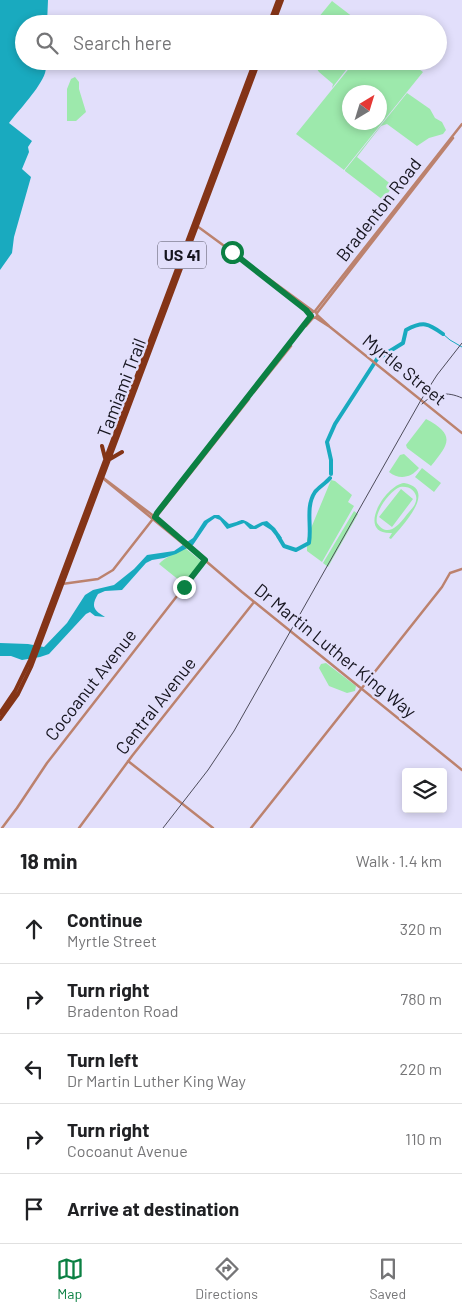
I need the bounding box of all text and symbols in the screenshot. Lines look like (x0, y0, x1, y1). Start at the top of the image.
search box (15, 15, 447, 70)
icon: search (33, 29, 61, 57)
text: Search here (73, 31, 172, 54)
north arrow (342, 85, 387, 130)
street label: Bradenton Road (331, 153, 425, 266)
route start (221, 241, 244, 264)
road number: US 41 (158, 242, 206, 268)
street label: Myrtle Street (358, 329, 451, 410)
street label: Tamiami Trail (92, 335, 150, 440)
route end (173, 576, 196, 599)
street label: Dr Martin Luther King Way (251, 578, 421, 722)
street label: Cocoanut Avenue (40, 624, 141, 745)
street label: Central Avenue (110, 652, 200, 758)
map controls (402, 768, 447, 813)
button: layers (402, 768, 447, 813)
text: 18 min (20, 848, 77, 873)
text: Walk · 1.4 km (356, 851, 442, 870)
text: Continue (67, 908, 143, 931)
icon: ahead (20, 915, 48, 943)
text: 320 m (400, 919, 442, 938)
text: Myrtle Street (67, 931, 157, 950)
text: Turn right (67, 978, 149, 1001)
icon: right (20, 985, 48, 1013)
text: 780 m (401, 989, 442, 1008)
text: Bradenton Road (67, 1001, 178, 1020)
text: Turn left (67, 1048, 138, 1071)
icon: left (20, 1055, 48, 1083)
text: 220 m (399, 1059, 442, 1078)
text: Dr Martin Luther King Way (67, 1071, 246, 1090)
text: Turn right (67, 1118, 149, 1141)
icon: right (20, 1125, 48, 1153)
text: 110 m (405, 1129, 442, 1148)
text: Cocoanut Avenue (67, 1141, 188, 1160)
icon: arrive (20, 1195, 48, 1223)
text: Arrive at destination (67, 1197, 239, 1220)
tab: Map (56, 1255, 84, 1302)
tab: Directions (195, 1255, 258, 1302)
tab: Saved (369, 1255, 406, 1302)

